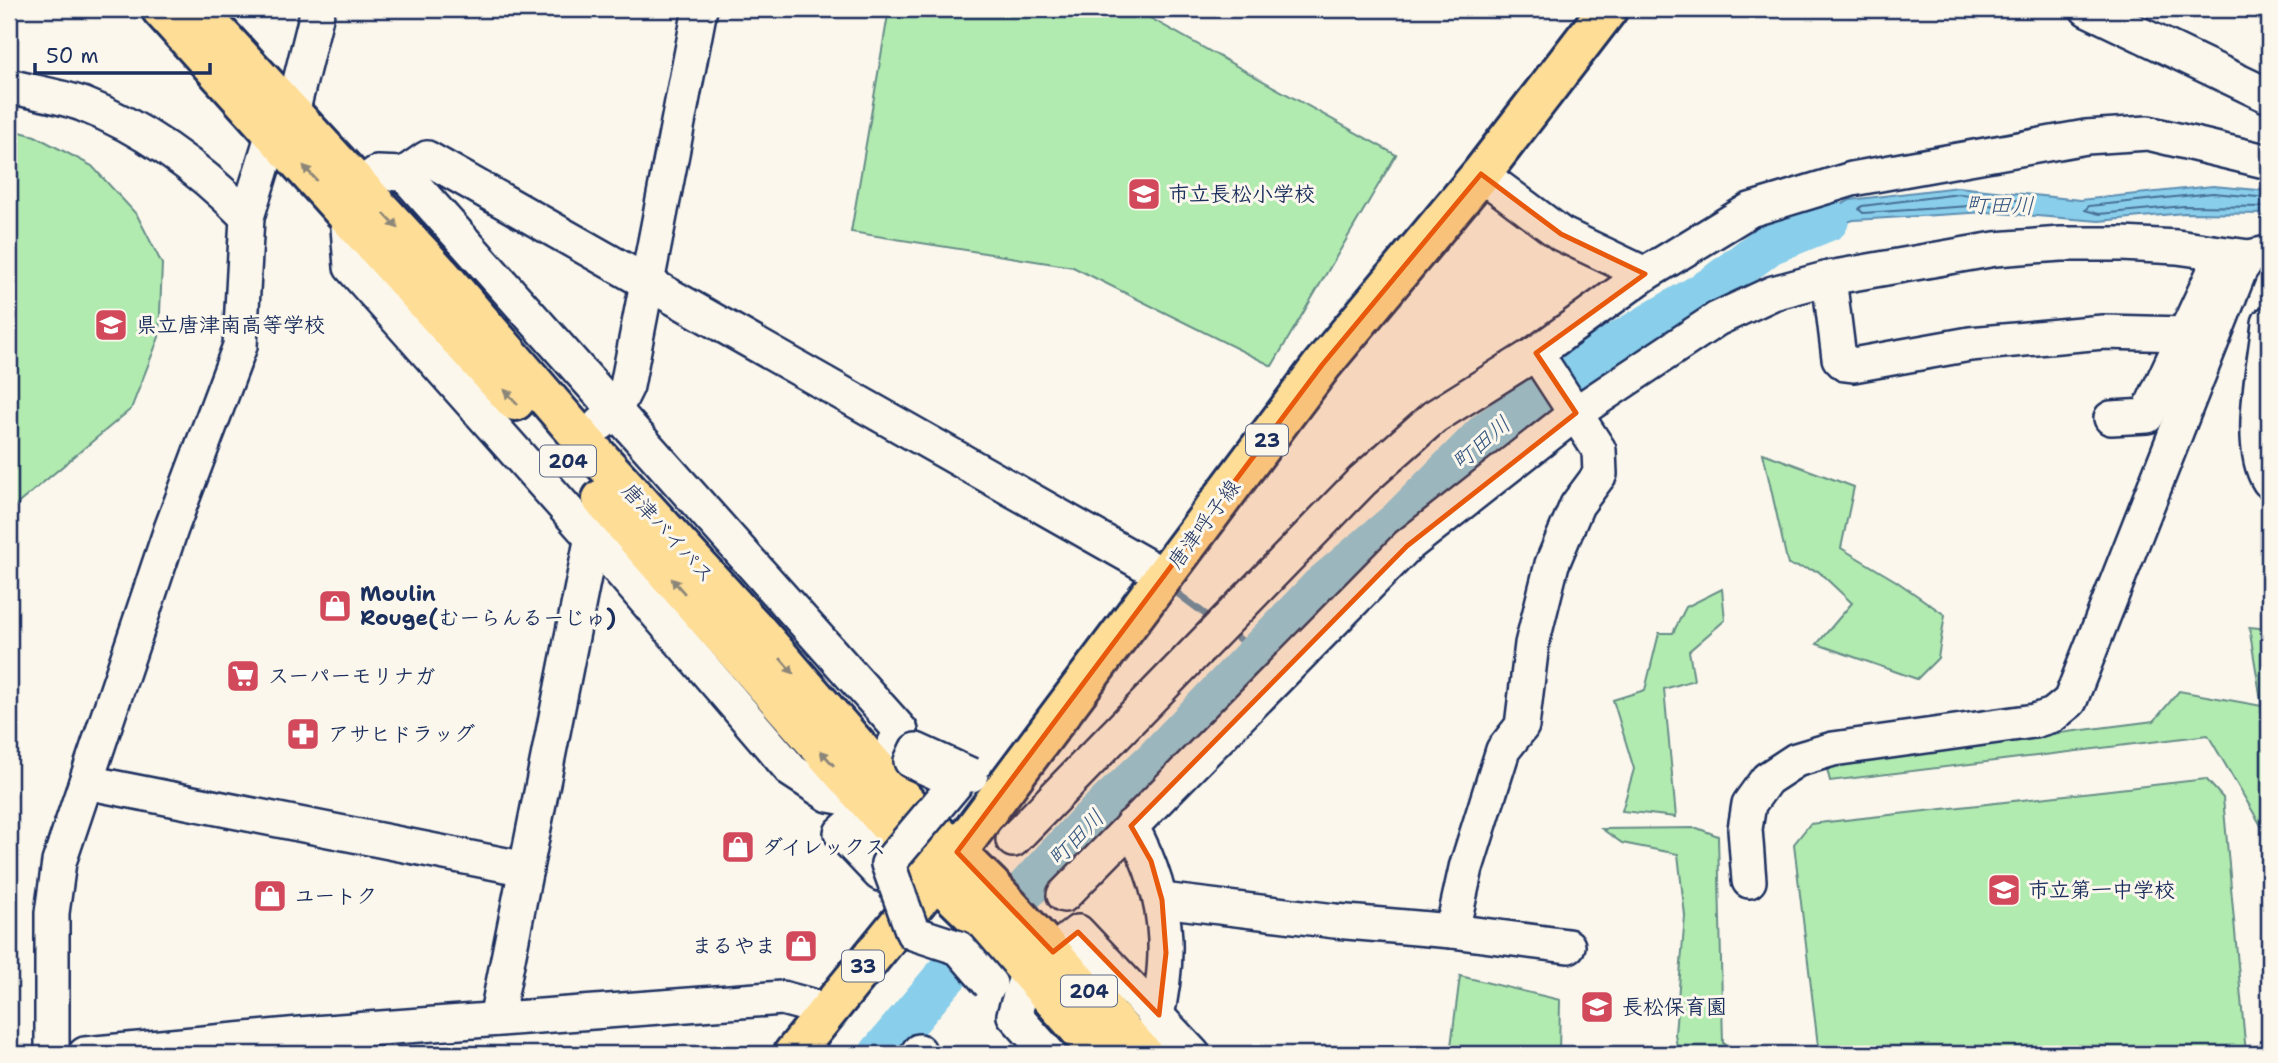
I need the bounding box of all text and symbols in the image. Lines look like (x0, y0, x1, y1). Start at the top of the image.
scale bar (35, 32, 210, 76)
text: 50 m (46, 42, 99, 70)
one-way arrow (302, 164, 318, 182)
school or university icon: 市立長松小学校 (1125, 175, 1163, 213)
place label: 市立長松小学校 (1168, 180, 1315, 208)
water label: 町田川 (1965, 189, 2035, 221)
one-way arrow (383, 212, 399, 229)
school or university icon: 県立唐津南高等学校 (92, 306, 130, 344)
place label: 県立唐津南高等学校 (136, 311, 325, 339)
one-way arrow (503, 388, 519, 406)
water label: 町田川 (1445, 409, 1517, 477)
road number: 23 (1246, 424, 1288, 456)
road number: 204 (540, 446, 596, 476)
street label: 唐津呼子線 (1161, 474, 1247, 574)
street label: 唐津バイパス (616, 477, 720, 589)
one-way arrow (671, 578, 686, 595)
place label: Moulin Rouge(むーらんるーじゅ) (360, 580, 616, 632)
shop icon: Moulin Rouge(むーらんるーじゅ) (316, 587, 354, 625)
supermarket icon: スーパーモリナガ (224, 657, 262, 695)
one-way arrow (779, 657, 794, 674)
place label: スーパーモリナガ (268, 662, 435, 690)
pharmacy icon: アサヒドラッグ (284, 715, 322, 753)
place label: アサヒドラッグ (328, 720, 475, 748)
one-way arrow (820, 749, 835, 766)
water label: 町田川 (1041, 803, 1111, 873)
shop icon: ダイレックス (719, 828, 757, 866)
place label: ダイレックス (762, 833, 886, 861)
school or university icon: 市立第一中学校 (1985, 871, 2023, 909)
place label: 市立第一中学校 (2028, 876, 2175, 904)
shop icon: ユートク (251, 877, 289, 915)
place label: ユートク (294, 882, 377, 910)
shop icon: まるやま (782, 927, 820, 965)
place label: まるやま (692, 932, 776, 960)
road number: 33 (842, 950, 884, 982)
road number: 204 (1061, 976, 1117, 1007)
school or university icon: 長松保育園 (1578, 988, 1616, 1026)
place label: 長松保育園 (1622, 993, 1727, 1021)

